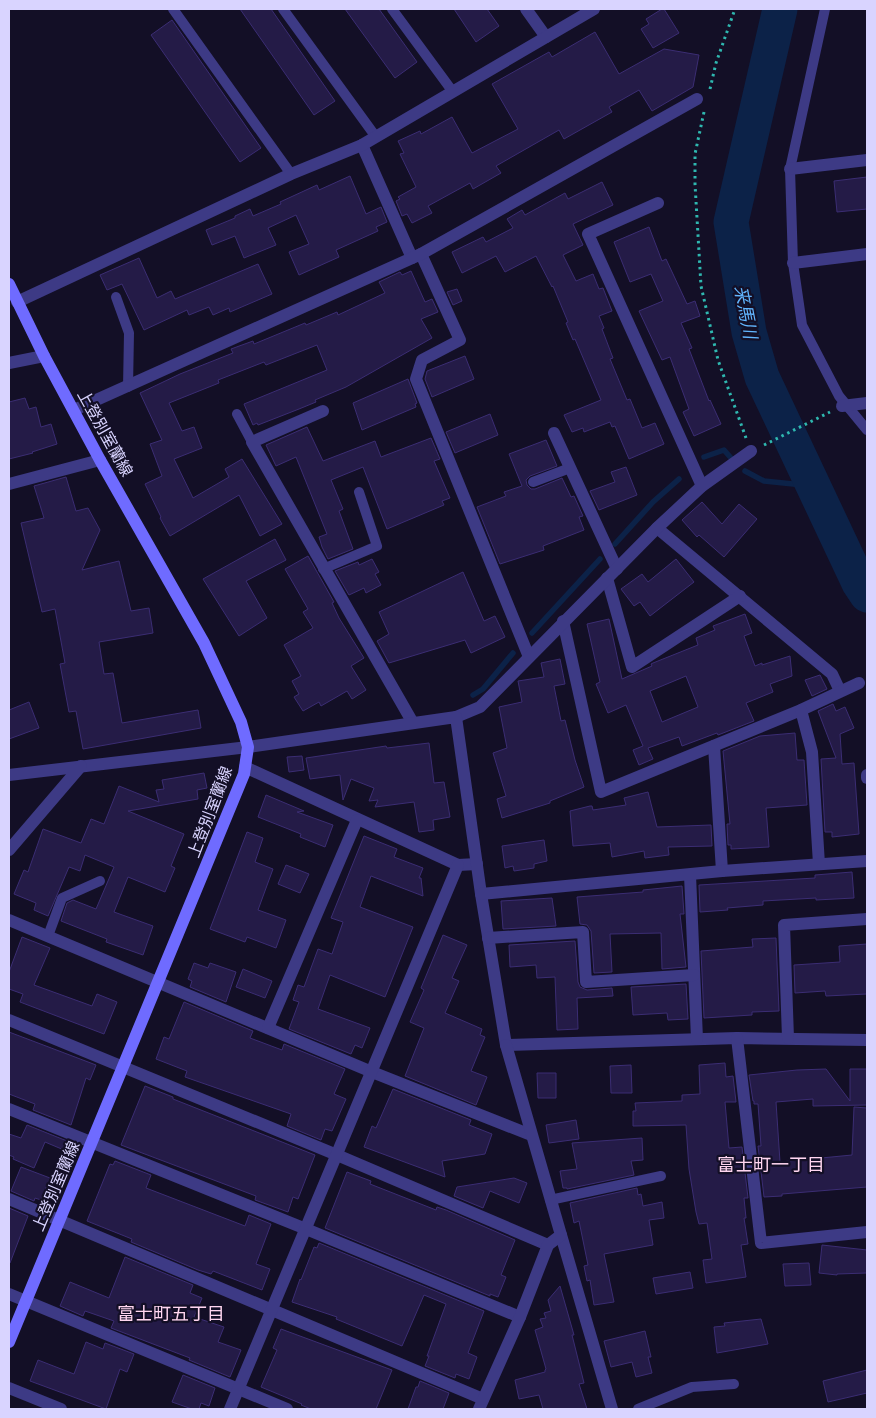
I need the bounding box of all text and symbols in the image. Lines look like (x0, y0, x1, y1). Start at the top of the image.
water label: 来馬川 (731, 283, 762, 342)
street label: 上登別室蘭線 (73, 386, 137, 480)
street label: 上登別室蘭線 (184, 764, 236, 860)
street label: 上登別室蘭線 (28, 1138, 84, 1234)
district label: 富士町一丁目 (717, 1154, 825, 1175)
district label: 富士町五丁目 (117, 1303, 225, 1324)

